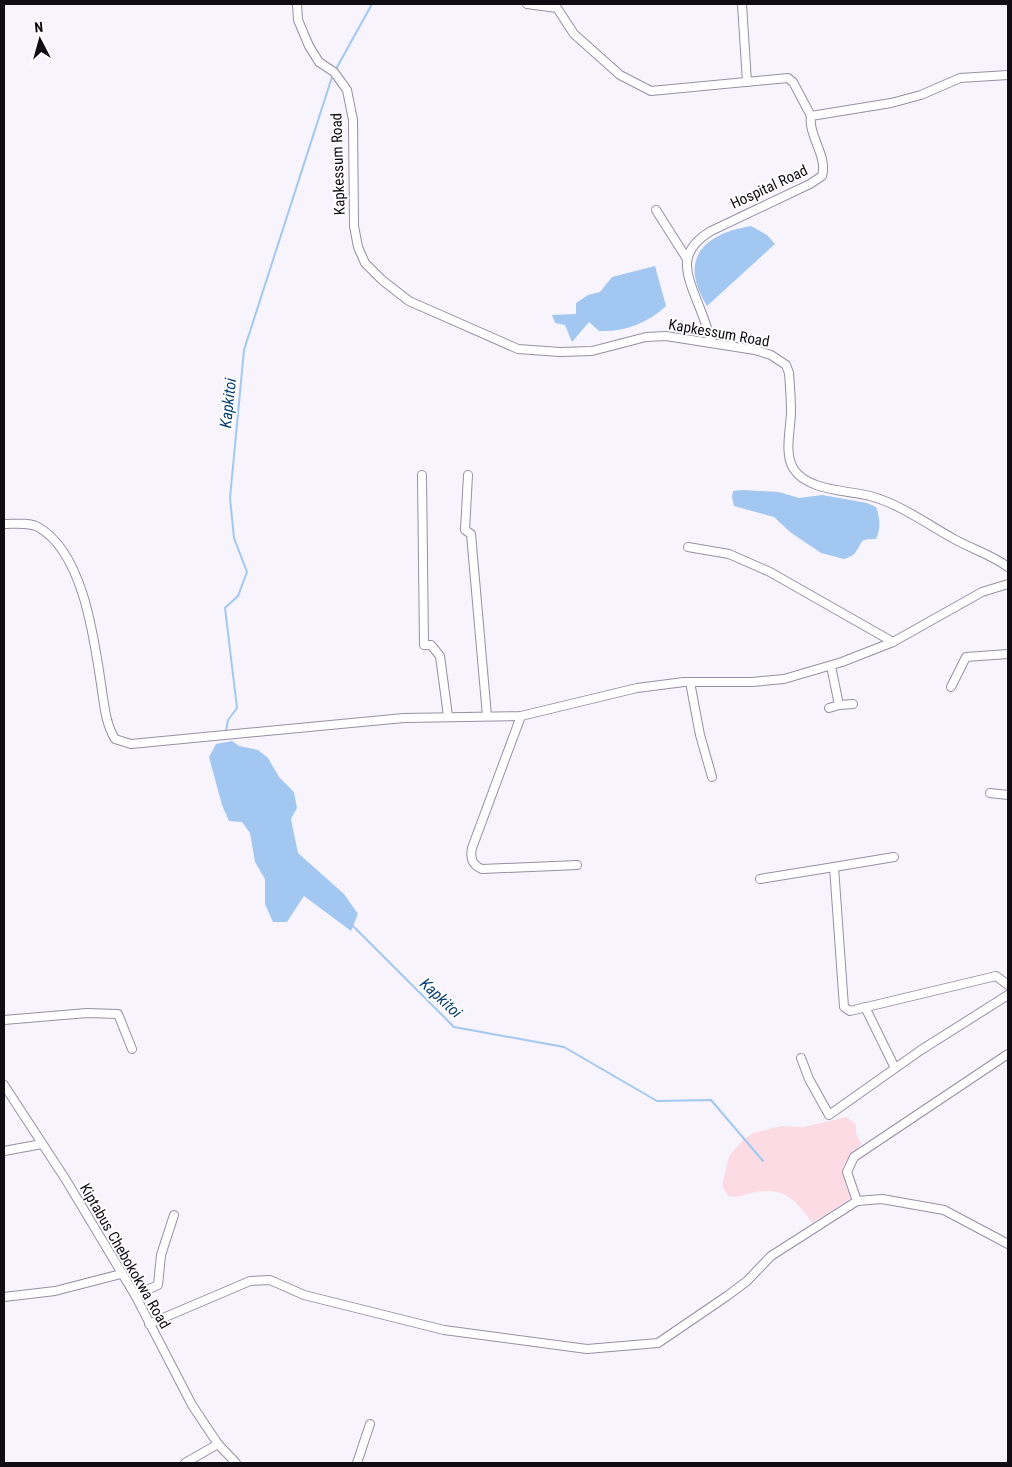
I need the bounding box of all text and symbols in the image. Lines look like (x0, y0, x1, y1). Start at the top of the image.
north arrow (15, 15, 65, 65)
text: N (34, 19, 44, 35)
street label: Kapkessum Road (327, 113, 349, 215)
street label: Hospital Road (728, 161, 810, 213)
street label: Kapkessum Road (667, 315, 771, 351)
water label: Kapkitoi (216, 377, 240, 429)
water label: Kapkitoi (416, 974, 466, 1022)
street label: Kiptabus Chebokokwa Road (76, 1180, 174, 1332)

